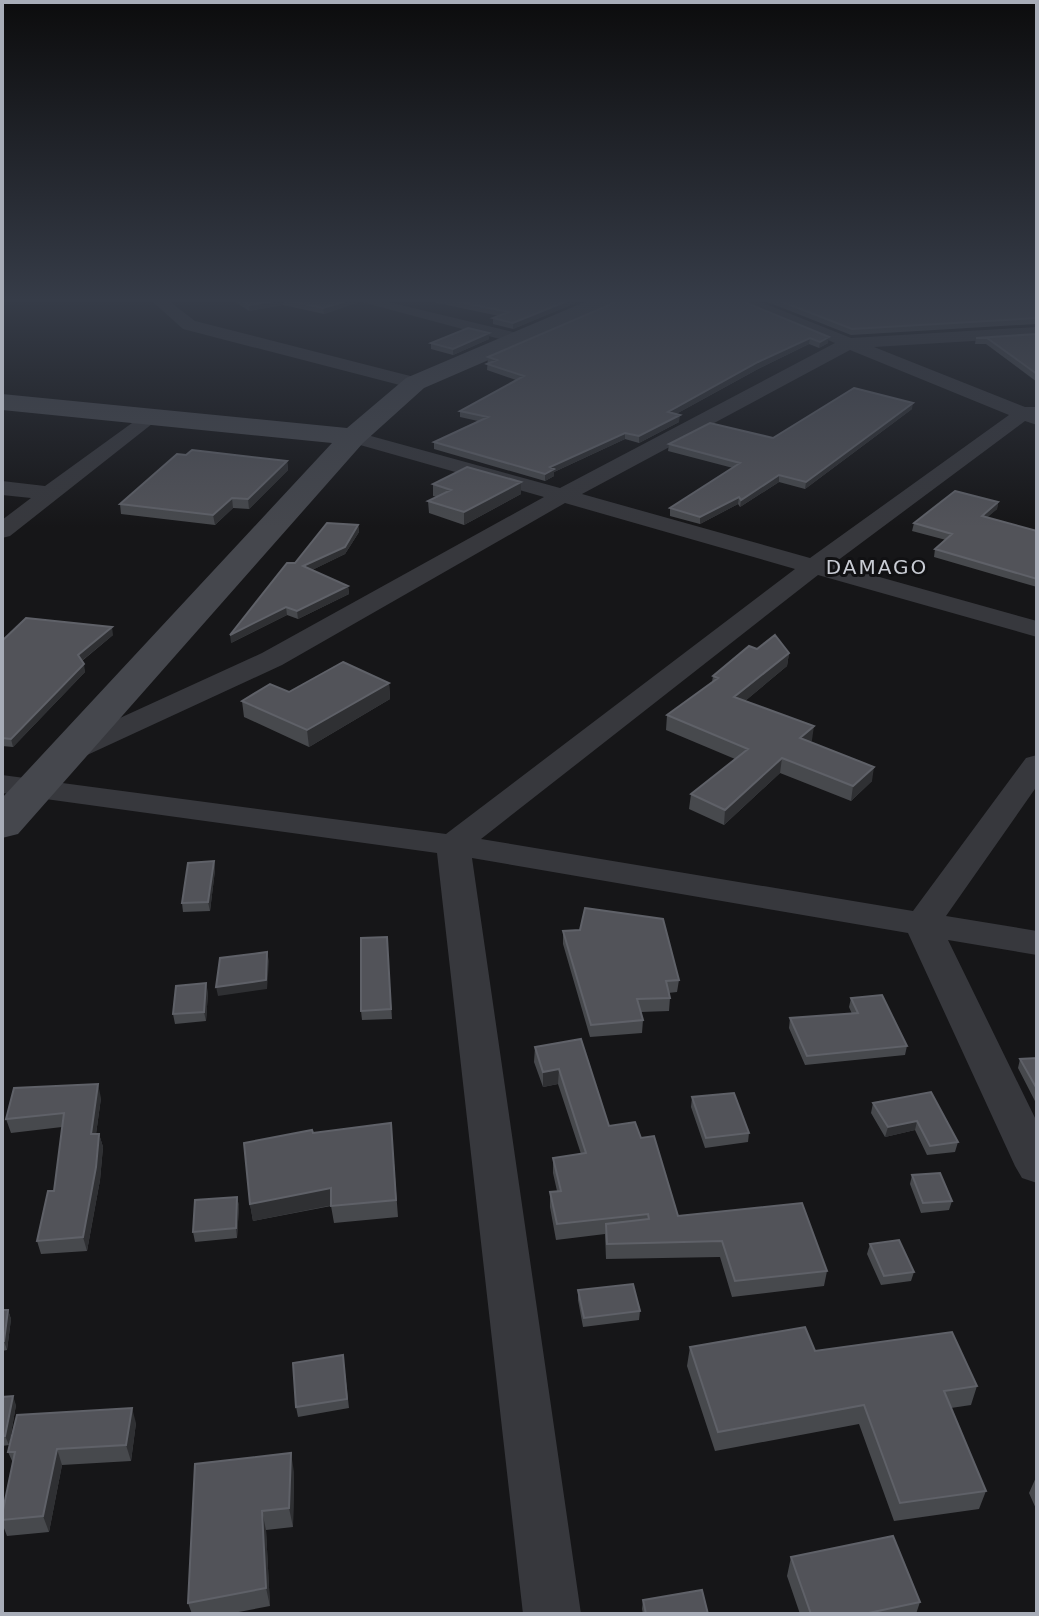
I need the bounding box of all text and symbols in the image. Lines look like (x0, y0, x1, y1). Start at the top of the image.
district label: DAMAGO (826, 555, 928, 579)

